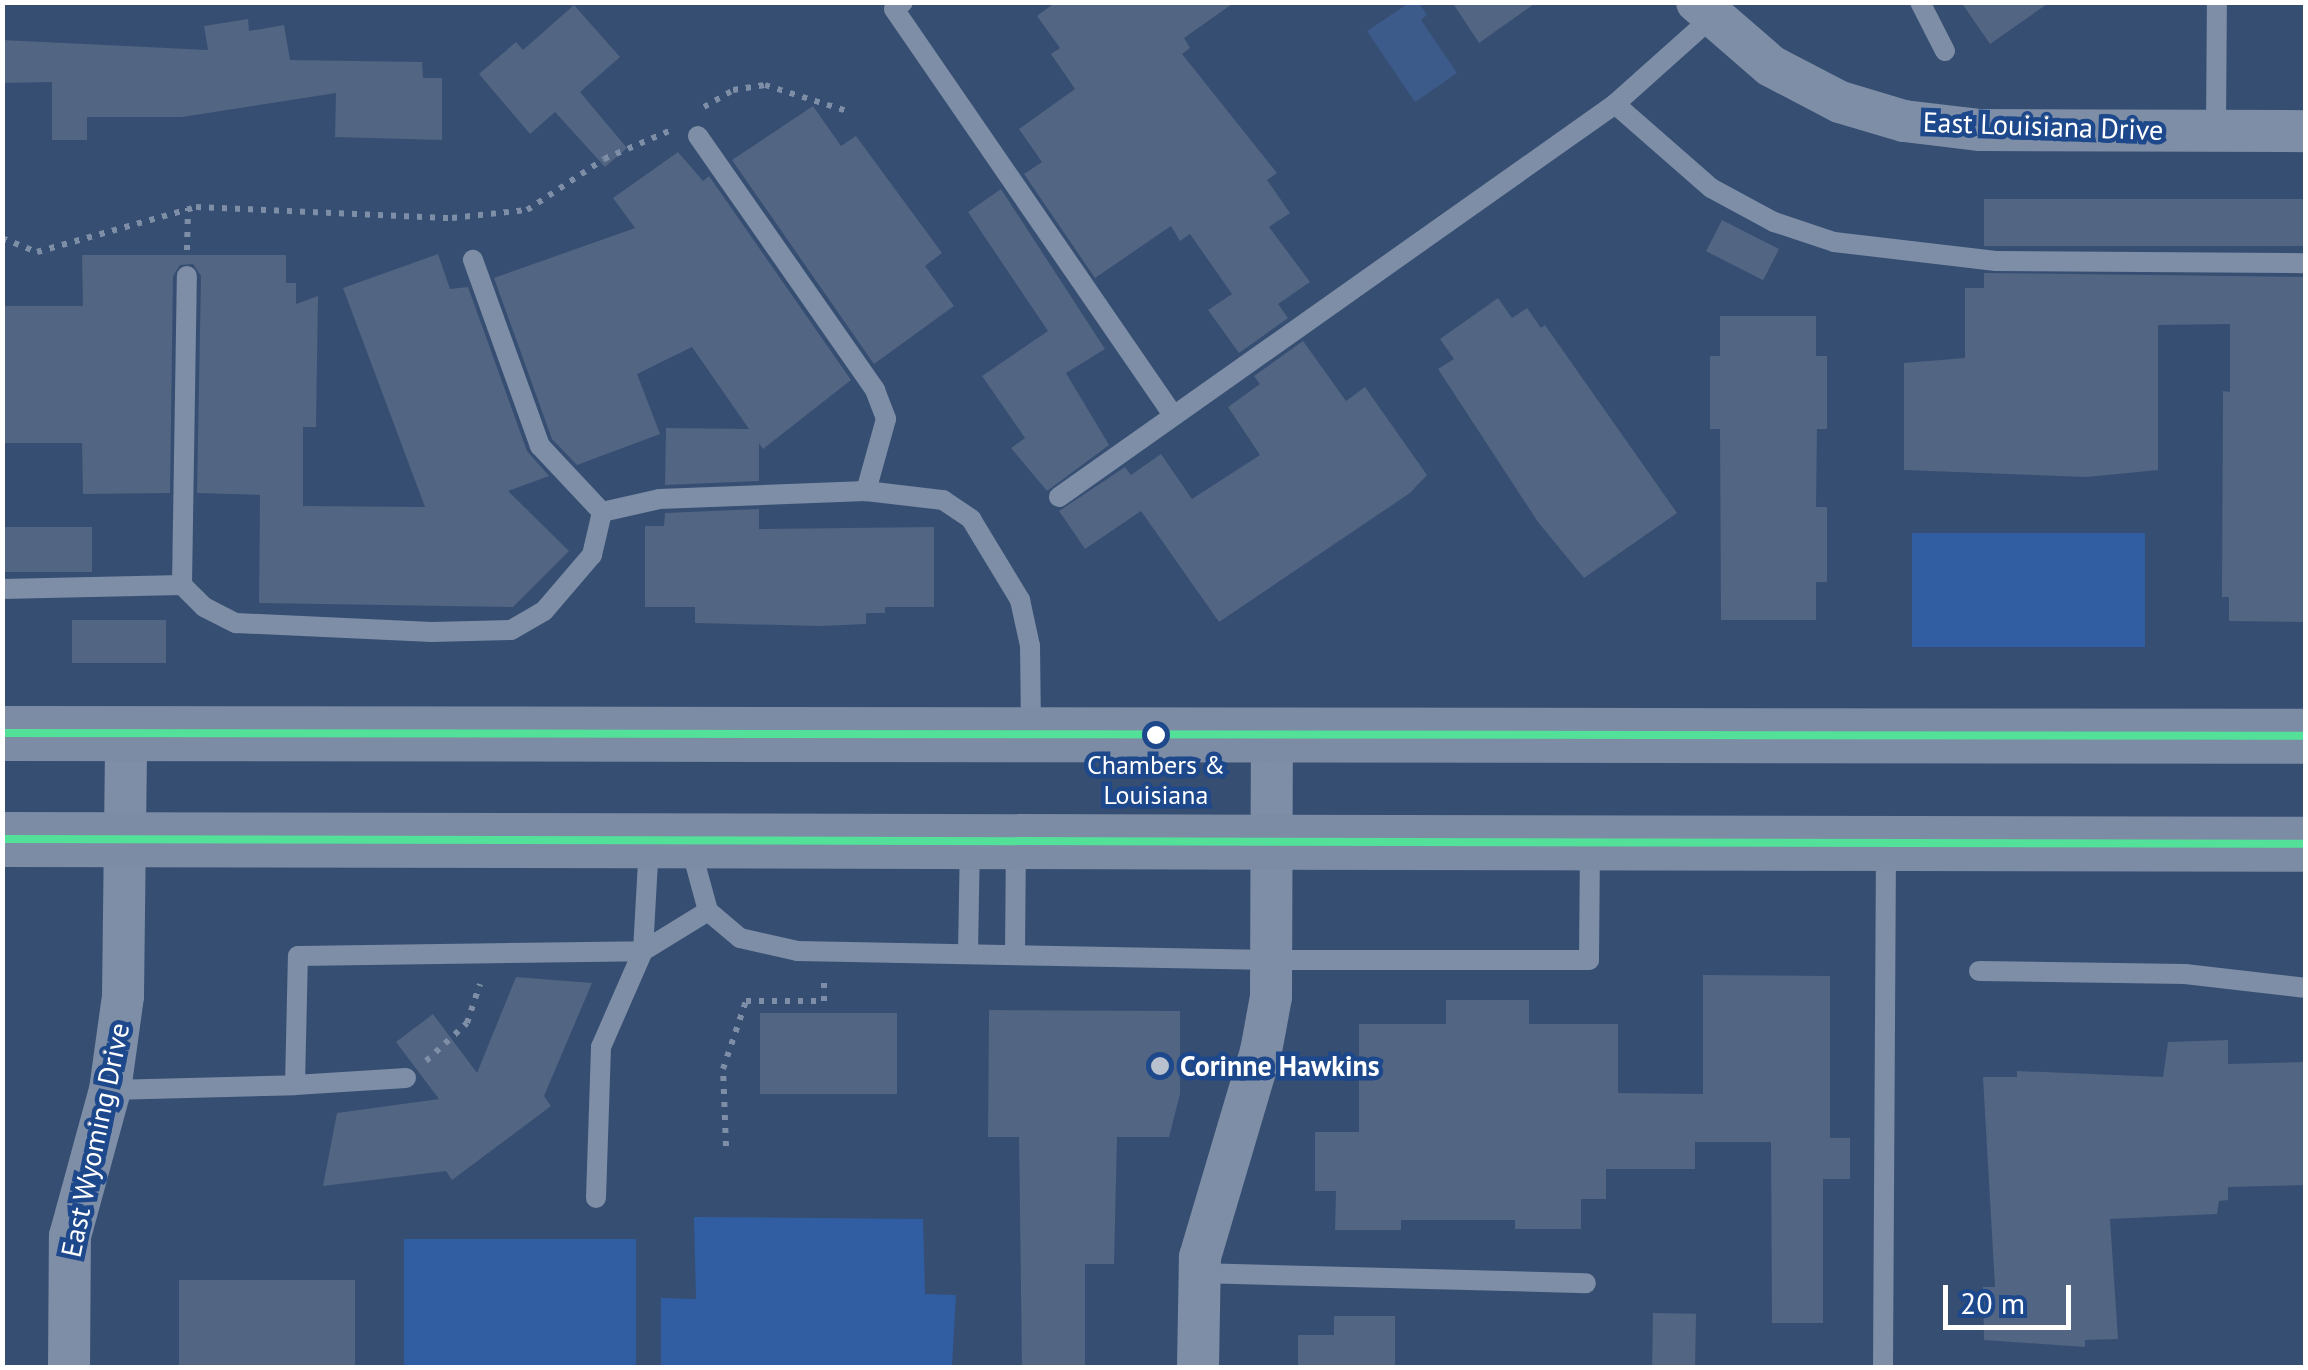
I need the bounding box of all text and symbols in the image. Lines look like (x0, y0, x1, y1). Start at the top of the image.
street label: East Louisiana Drive (1922, 105, 2164, 147)
marker: Chambers & Louisiana (1146, 725, 1166, 745)
place label: Chambers & Louisiana (1087, 749, 1225, 810)
street label: East Wyoming Drive (54, 1020, 136, 1260)
place label: Corinne Hawkins (1180, 1049, 1380, 1083)
marker: Corinne Hawkins (1149, 1055, 1171, 1077)
scale bar (1948, 1265, 2076, 1327)
text: 20 m (1960, 1283, 2025, 1322)

